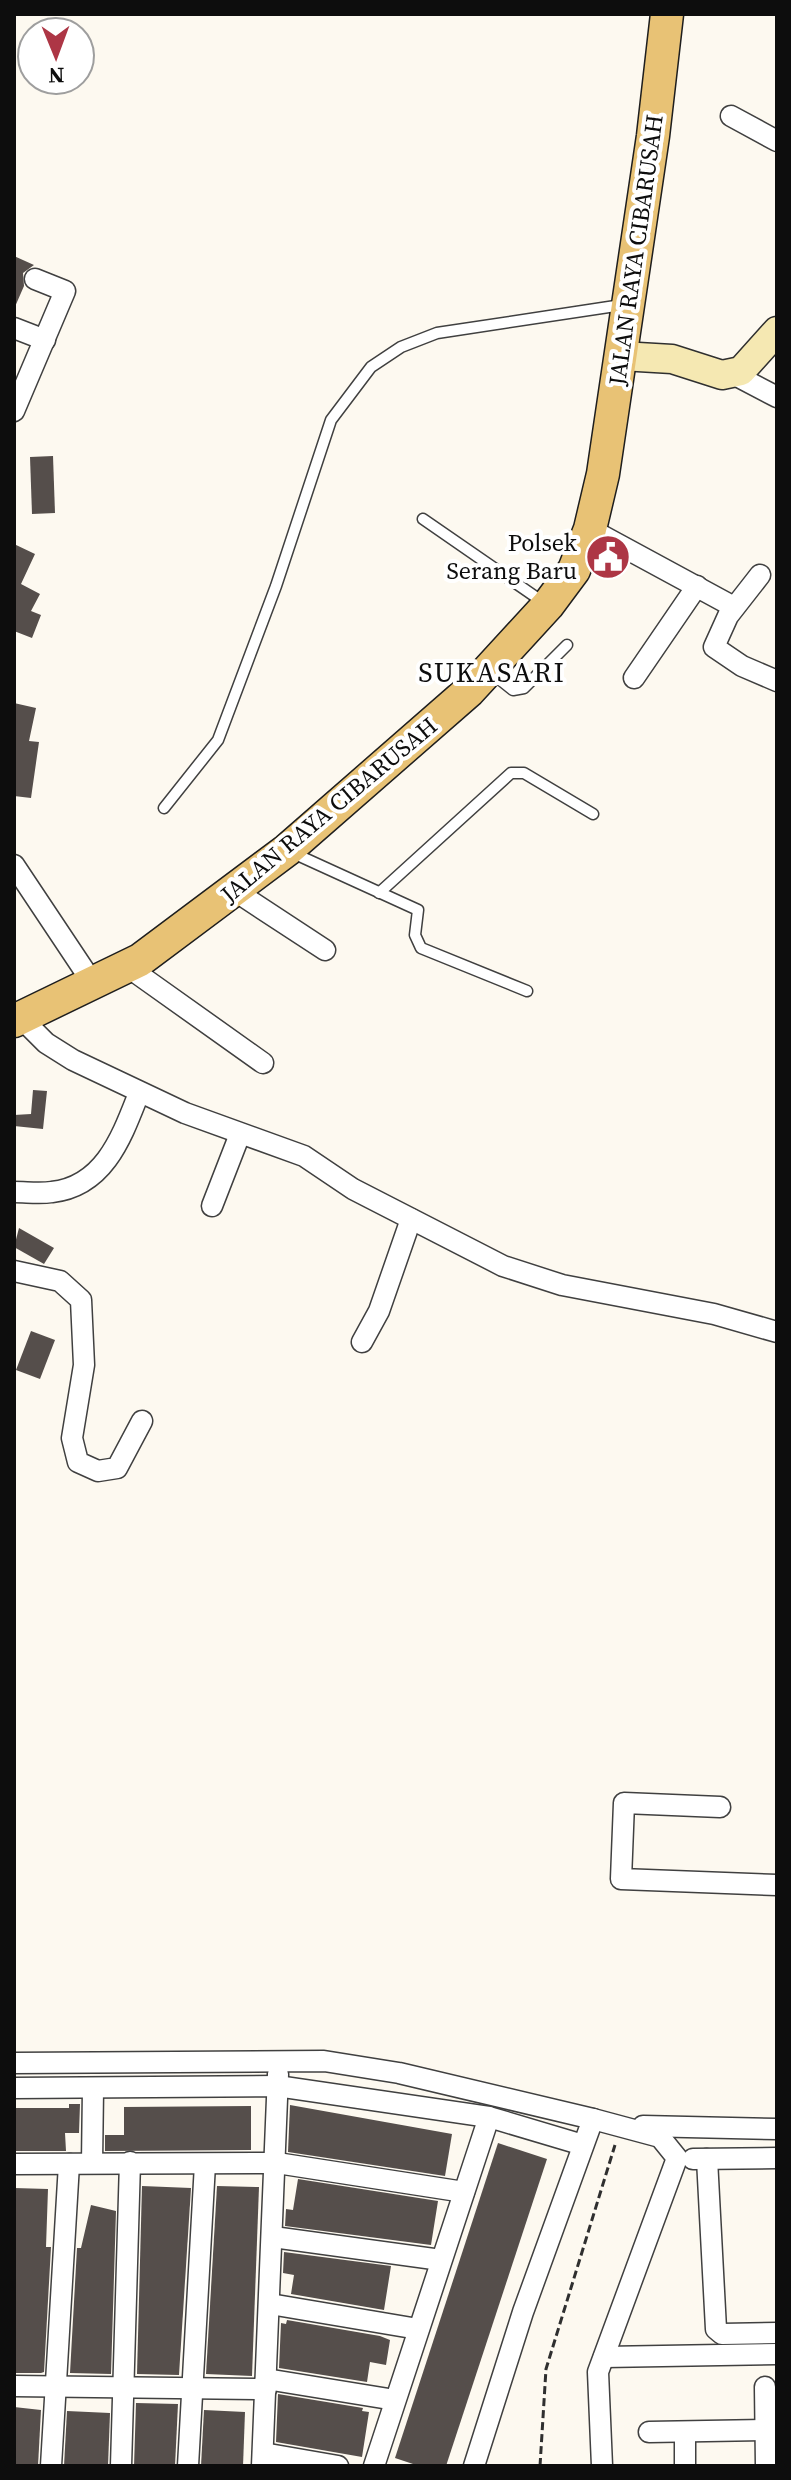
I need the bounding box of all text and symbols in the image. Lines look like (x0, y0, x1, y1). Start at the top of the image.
north arrow (16, 16, 96, 96)
text: N (48, 61, 65, 91)
street label: JALAN RAYA CIBARUSAH (600, 112, 671, 389)
place label: Polsek Serang Baru (447, 526, 578, 587)
public building icon: Polsek Serang Baru (584, 533, 632, 581)
district label: SUKASARI (418, 653, 566, 691)
street label: JALAN RAYA CIBARUSAH (213, 709, 444, 911)

